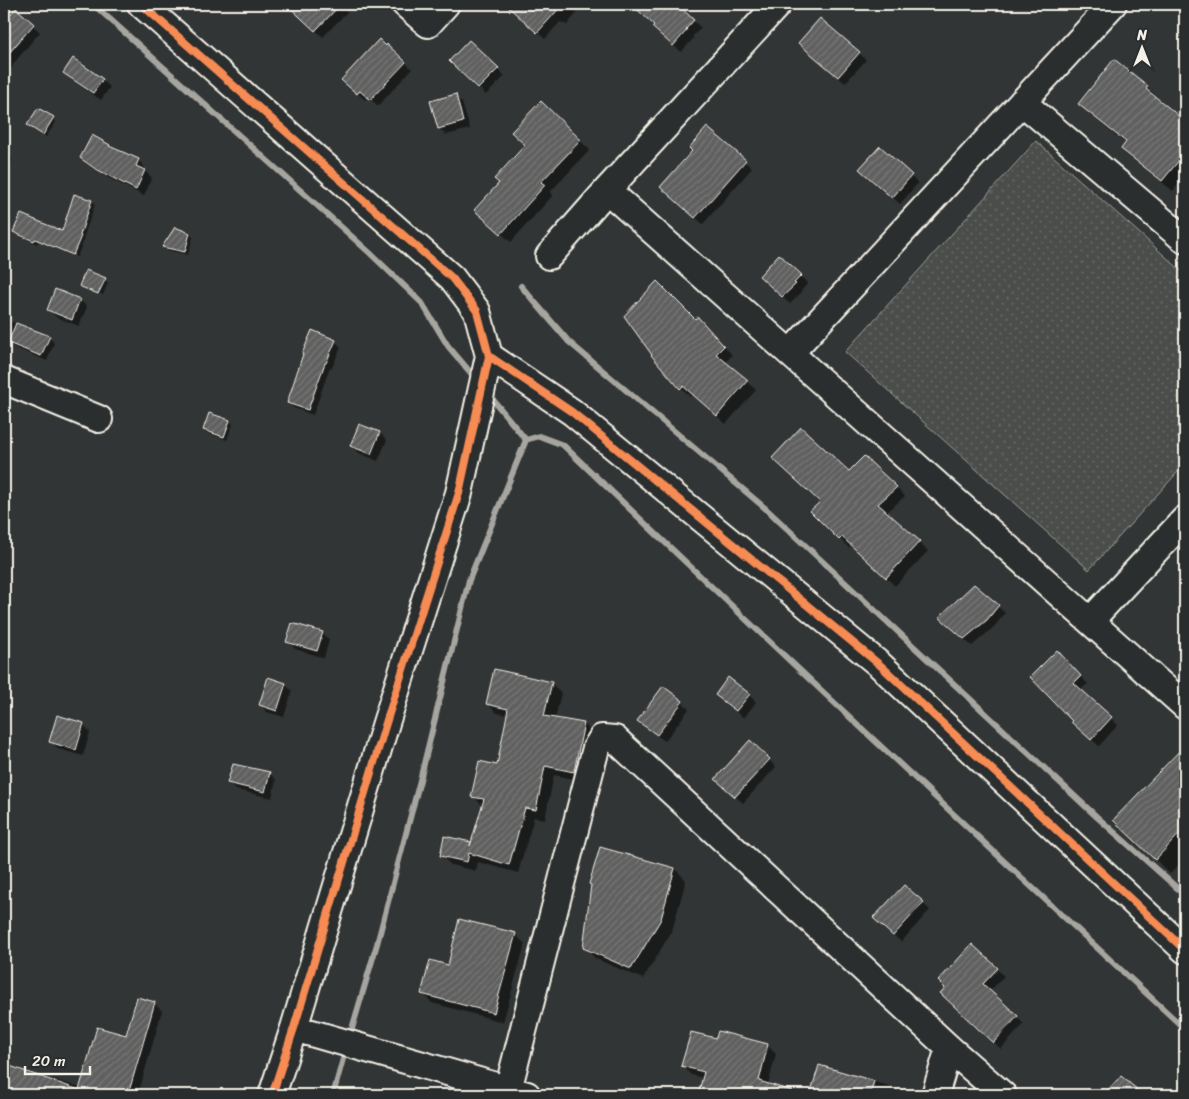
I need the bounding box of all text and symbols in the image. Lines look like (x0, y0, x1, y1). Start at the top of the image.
north arrow (1116, 22, 1166, 72)
text: N (1136, 23, 1147, 48)
scale bar (25, 1044, 90, 1076)
text: 20 m (32, 1048, 66, 1074)

